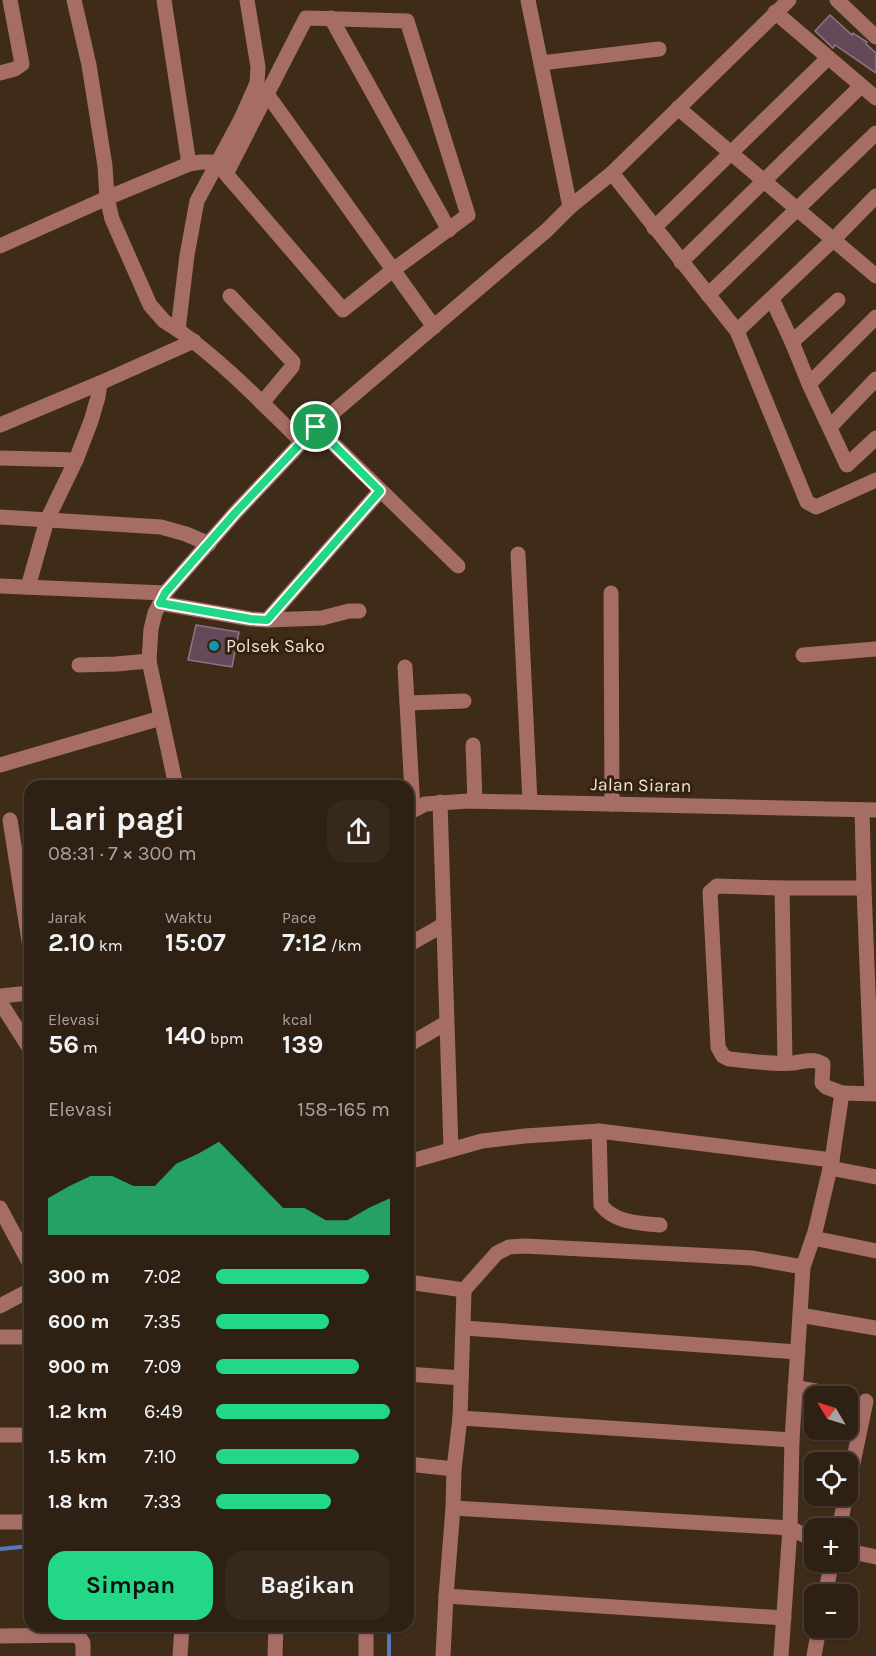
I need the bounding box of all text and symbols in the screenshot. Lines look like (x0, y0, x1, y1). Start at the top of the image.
pin (290, 401, 341, 452)
icon: arrive (299, 410, 332, 443)
place label: Polsek Sako (226, 635, 325, 657)
marker: Polsek Sako (207, 639, 221, 653)
street label: Jalan Siaran (590, 773, 692, 797)
text: Lari pagi (48, 800, 185, 838)
button: share (327, 800, 390, 863)
text: 08:31 · 7 × 300 m (48, 842, 197, 865)
text: Jarak (48, 908, 87, 927)
text: Waktu (165, 908, 212, 927)
text: Pace (282, 908, 316, 927)
text: 2.10 (48, 927, 95, 958)
text: 15:07 (165, 927, 226, 958)
text: 7:12 (282, 927, 327, 958)
text: km (95, 936, 123, 955)
text: /km (327, 936, 362, 955)
text: Elevasi (48, 1010, 100, 1029)
text: kcal (282, 1010, 313, 1029)
text: 140 (165, 1020, 206, 1051)
text: 56 (48, 1029, 79, 1060)
text: bpm (206, 1029, 244, 1048)
text: 139 (282, 1029, 323, 1060)
text: m (79, 1038, 98, 1057)
text: Elevasi (48, 1098, 113, 1121)
text: 158–165 m (298, 1098, 390, 1121)
text: 300 m (48, 1265, 110, 1288)
text: 7:02 (144, 1265, 181, 1288)
text: 600 m (48, 1310, 109, 1333)
text: 7:35 (144, 1310, 181, 1333)
text: 900 m (48, 1355, 110, 1378)
text: 7:09 (144, 1355, 181, 1378)
north arrow (804, 1386, 858, 1440)
map controls (804, 1386, 858, 1638)
text: 1.2 km (48, 1400, 107, 1423)
text: 6:49 (144, 1400, 183, 1423)
text: 1.5 km (48, 1445, 107, 1468)
text: 7:10 (144, 1445, 176, 1468)
button: locate (804, 1452, 858, 1506)
text: 1.8 km (48, 1490, 108, 1513)
text: 7:33 (144, 1490, 182, 1513)
button: + (804, 1518, 858, 1572)
button: Simpan (48, 1551, 213, 1620)
button: Bagikan (225, 1551, 390, 1620)
button: − (804, 1584, 858, 1638)

